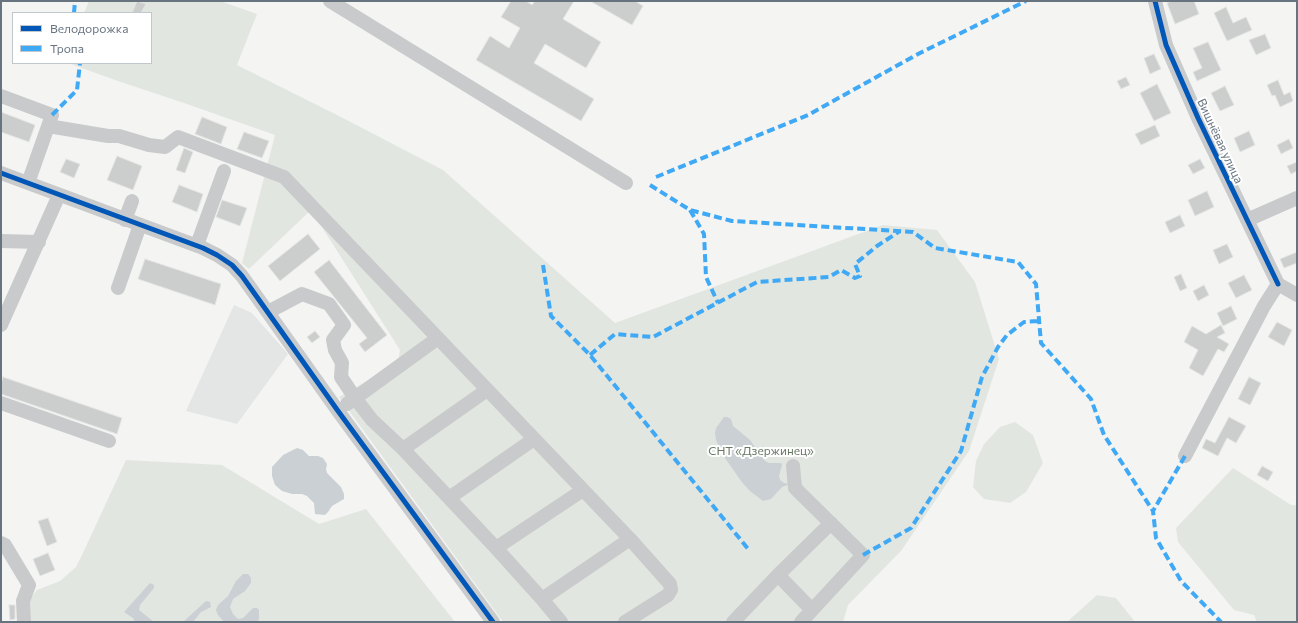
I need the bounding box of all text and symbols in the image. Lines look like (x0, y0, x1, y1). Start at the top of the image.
legend (12, 12, 152, 64)
text: Велодорожка (50, 21, 128, 35)
text: Тропа (50, 41, 84, 55)
street label: Вишнёвая улица (1194, 96, 1246, 186)
park label: СНТ «Дзержинец» (708, 444, 814, 458)

